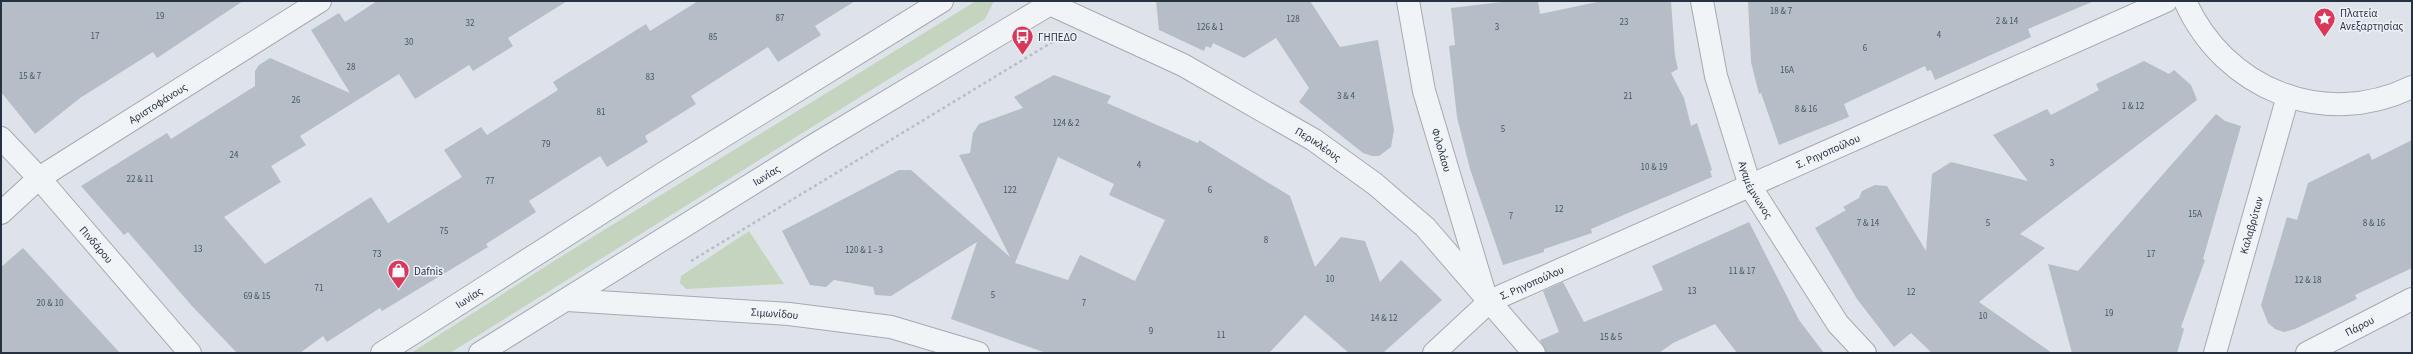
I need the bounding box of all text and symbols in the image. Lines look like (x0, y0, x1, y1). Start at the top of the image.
house number: 18 & 7 (1770, 5, 1793, 18)
place icon: Πλατεία Ανεξαρτησίας (2311, 6, 2337, 39)
place label: Πλατεία Ανεξαρτησίας (2340, 6, 2404, 34)
house number: 19 (156, 10, 165, 23)
house number: 87 (776, 12, 785, 25)
house number: 128 (1286, 13, 1300, 26)
house number: 2 & 14 (1996, 15, 2019, 28)
house number: 23 (1620, 16, 1629, 29)
house number: 32 (466, 17, 475, 30)
house number: 126 & 1 (1197, 21, 1223, 34)
house number: 3 (1495, 21, 1500, 34)
bus stop icon: ΓΗΠΕΔΟ (1009, 24, 1035, 57)
house number: 4 (1937, 29, 1942, 42)
house number: 17 (91, 30, 100, 43)
place label: ΓΗΠΕΔΟ (1038, 30, 1077, 45)
house number: 85 (709, 31, 718, 44)
house number: 30 (405, 36, 414, 49)
house number: 6 (1863, 42, 1868, 55)
house number: 28 (347, 61, 356, 74)
house number: 16A (1780, 64, 1794, 77)
house number: 15 & 7 (19, 70, 42, 83)
house number: 83 (646, 71, 655, 84)
street label: Αριστοφάνους (126, 79, 190, 128)
house number: 3 & 4 (1337, 90, 1356, 103)
house number: 21 (1624, 90, 1632, 103)
house number: 26 (292, 94, 301, 107)
house number: 1 & 12 (2122, 100, 2145, 113)
house number: 8 & 16 (1795, 103, 1818, 116)
house number: 81 (597, 106, 605, 119)
house number: 124 & 2 (1053, 117, 1080, 130)
house number: 5 (1501, 123, 1506, 136)
street label: Περικλέους (1292, 124, 1344, 165)
street label: Φιλολάου (1428, 126, 1455, 174)
street label: Σ. Ρηγοπούλου (1794, 131, 1862, 172)
house number: 79 (542, 138, 551, 151)
house number: 24 (230, 149, 239, 162)
house number: 3 (2050, 157, 2055, 170)
house number: 4 (1137, 159, 1142, 172)
street label: Αγαμέμνωνος (1735, 159, 1776, 222)
street label: Ιωνίας (750, 161, 783, 190)
house number: 10 & 19 (1641, 161, 1668, 174)
house number: 22 & 11 (127, 173, 153, 186)
house number: 77 (486, 175, 495, 188)
house number: 122 (1003, 184, 1017, 197)
house number: 6 (1208, 184, 1213, 197)
street label: Καλαβρύτων (2237, 195, 2267, 256)
house number: 12 (1555, 203, 1564, 216)
house number: 15A (2188, 208, 2202, 221)
house number: 7 (1509, 210, 1514, 223)
house number: 7 & 14 (1857, 217, 1880, 230)
house number: 5 (1986, 217, 1991, 230)
house number: 8 & 16 (2363, 217, 2386, 230)
street label: Πινδάρου (76, 223, 116, 267)
house number: 75 (440, 225, 449, 238)
house number: 8 (1264, 234, 1269, 247)
house number: 13 (194, 243, 203, 256)
house number: 120 & 1 - 3 (845, 244, 883, 257)
house number: 73 (373, 248, 382, 261)
house number: 17 (2147, 248, 2156, 261)
shop icon: Dafnis (386, 258, 412, 291)
street label: Σ. Ρηγοπούλου (1497, 262, 1566, 304)
place label: Dafnis (414, 264, 443, 279)
house number: 11 & 17 (1729, 265, 1756, 278)
house number: 10 (1326, 273, 1335, 286)
house number: 12 & 18 (2295, 274, 2322, 287)
house number: 71 (315, 282, 323, 295)
street label: Ιωνίας (453, 284, 486, 312)
house number: 13 (1688, 285, 1697, 298)
house number: 12 (1907, 286, 1916, 299)
house number: 5 (991, 289, 996, 302)
house number: 69 & 15 (244, 290, 271, 303)
house number: 20 & 10 (37, 297, 64, 310)
house number: 7 (1082, 297, 1087, 310)
street label: Σιμωνίδου (750, 305, 799, 323)
house number: 19 (2105, 307, 2114, 320)
house number: 10 (1979, 310, 1988, 323)
house number: 14 & 12 (1371, 312, 1398, 325)
street label: Πάρου (2343, 313, 2377, 340)
house number: 9 (1149, 325, 1154, 338)
house number: 11 (1217, 329, 1225, 342)
house number: 15 & 5 (1600, 331, 1623, 344)

